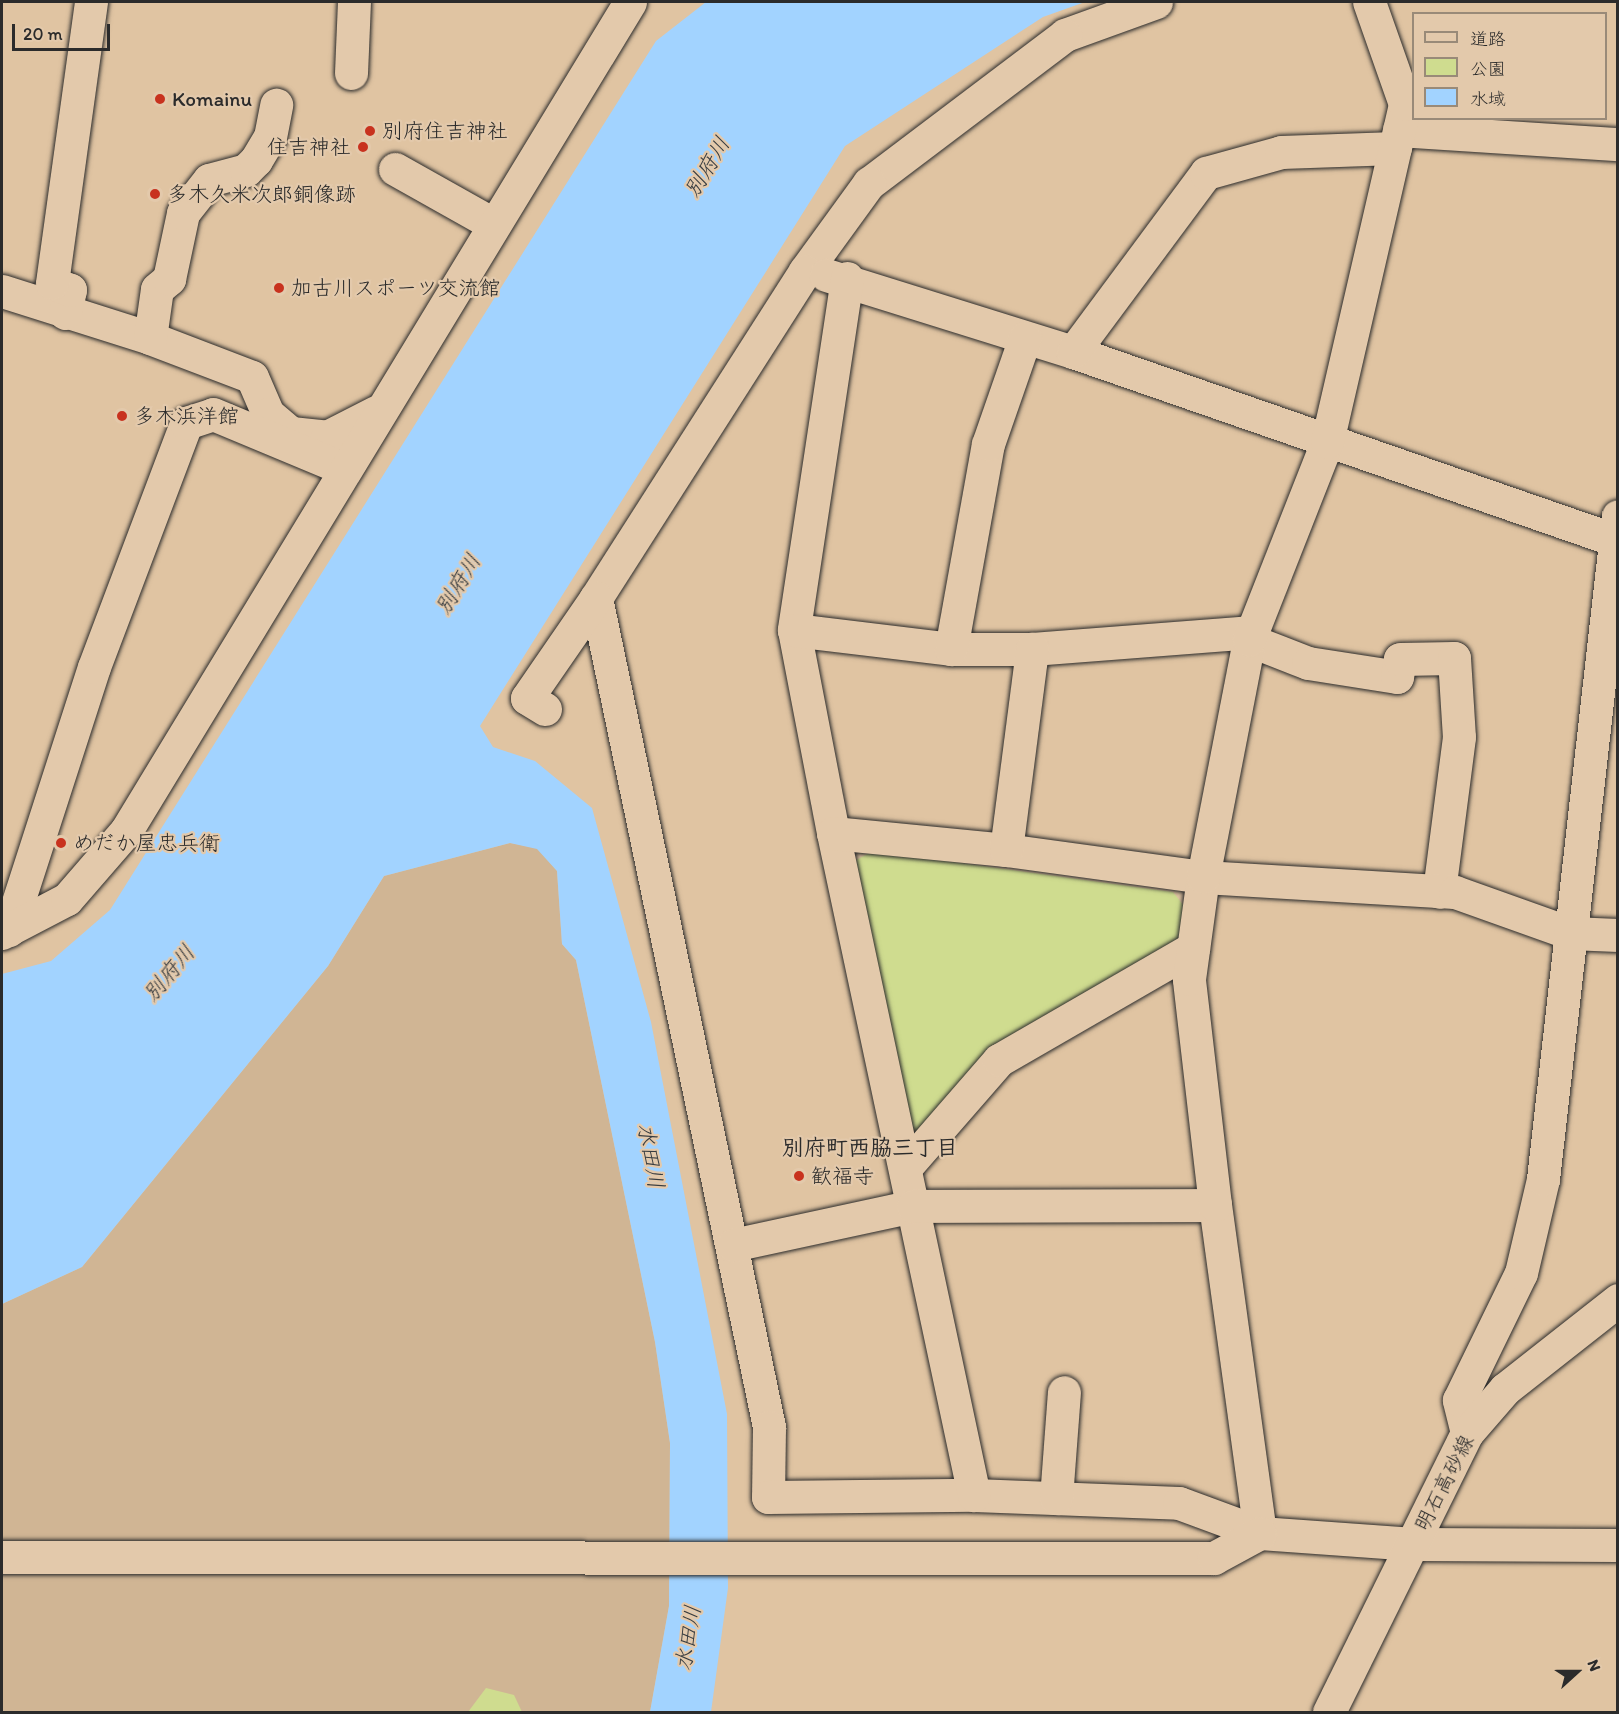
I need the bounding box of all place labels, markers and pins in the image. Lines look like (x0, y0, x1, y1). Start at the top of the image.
place label: Komainu (172, 86, 252, 112)
marker: Komainu (153, 92, 167, 106)
place label: 別府住吉神社 (382, 118, 508, 144)
marker: 別府住吉神社 (363, 124, 377, 138)
place label: 住吉神社 (267, 134, 351, 160)
marker: 住吉神社 (356, 140, 370, 154)
place label: 多木久米次郎銅像跡 (167, 181, 356, 207)
marker: 多木久米次郎銅像跡 (148, 187, 162, 201)
place label: 加古川スポーツ交流館 (291, 275, 501, 301)
marker: 加古川スポーツ交流館 (272, 281, 286, 295)
place label: 多木浜洋館 (134, 403, 239, 429)
marker: 多木浜洋館 (115, 409, 129, 423)
place label: めだか屋忠兵衛 (73, 830, 220, 856)
marker: めだか屋忠兵衛 (54, 836, 68, 850)
place label: 歓福寺 (811, 1163, 874, 1189)
marker: 歓福寺 (792, 1169, 806, 1183)

